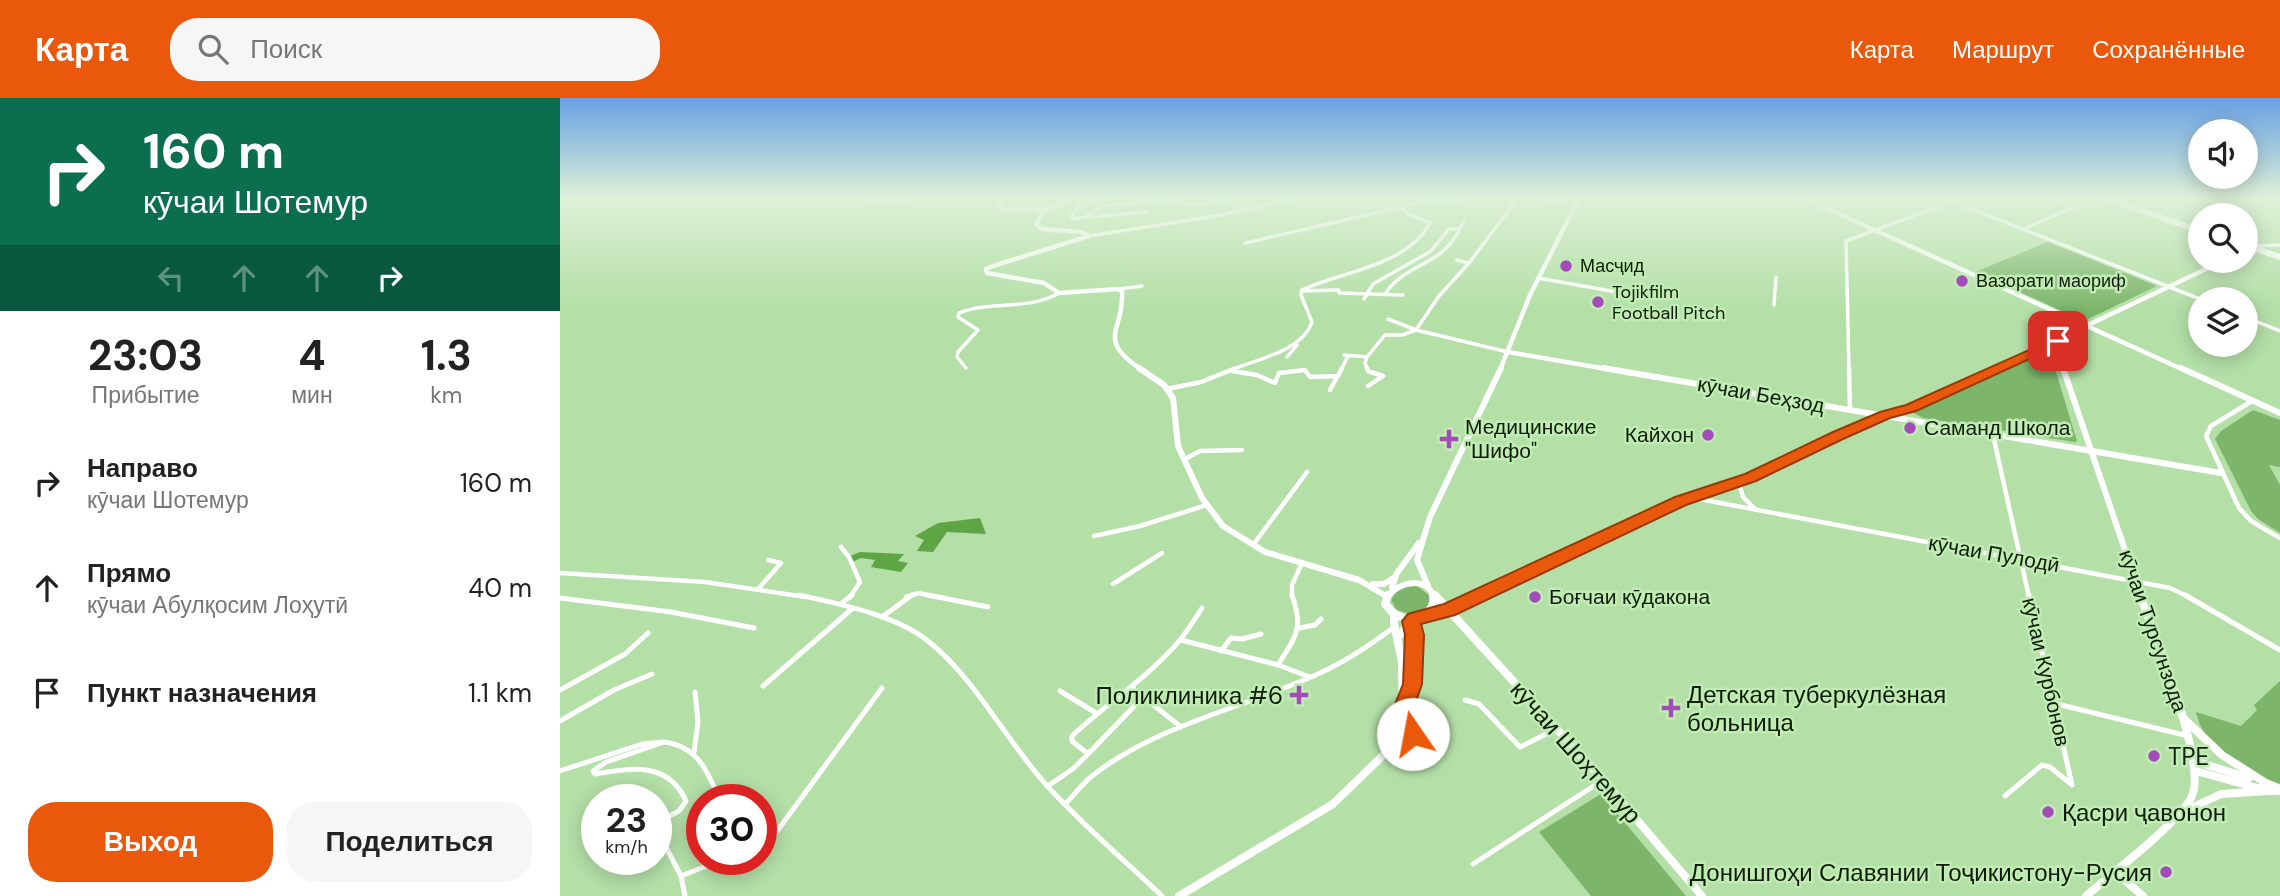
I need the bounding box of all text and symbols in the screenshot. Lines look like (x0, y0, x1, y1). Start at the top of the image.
search box (170, 18, 660, 81)
text: Карта (35, 28, 128, 71)
icon: search (194, 30, 232, 68)
text: Поиск (250, 32, 322, 66)
text: Карта (1850, 34, 1914, 65)
text: Маршрут (1952, 34, 2054, 65)
text: Сохранённые (2092, 34, 2245, 65)
text: 160 m (143, 119, 284, 183)
map controls (2188, 119, 2258, 357)
button: sound (2188, 119, 2258, 189)
icon: right (28, 126, 119, 217)
text: кӯчаи Шотемур (143, 181, 368, 223)
button: search (2188, 203, 2258, 273)
place label: Масҷид (1580, 254, 1645, 278)
marker: Масҷид (1558, 258, 1574, 274)
icon: left (152, 259, 190, 297)
icon: ahead (225, 259, 263, 297)
icon: ahead (298, 259, 336, 297)
icon: right (371, 259, 409, 297)
place label: Вазорати маориф (1976, 269, 2126, 293)
marker: Вазорати маориф (1954, 273, 1970, 289)
place label: Tojikfilm Football Pitch (1612, 280, 1725, 325)
button: layers (2188, 287, 2258, 357)
marker: Tojikfilm Football Pitch (1590, 294, 1606, 310)
pin (2028, 311, 2088, 371)
icon: arrive (2039, 322, 2077, 360)
text: 23:03 (88, 328, 203, 383)
text: 4 (298, 328, 326, 383)
text: 1.3 (421, 328, 472, 383)
street label: кӯчаи Беҳзод (1695, 370, 1827, 420)
text: Прибытие (92, 380, 200, 410)
text: мин (291, 380, 333, 410)
text: km (430, 380, 462, 410)
place label: Медицинские "Шифо" (1465, 413, 1596, 465)
place label: Саманд Школа (1924, 414, 2071, 442)
marker: Саманд Школа (1902, 420, 1918, 436)
place label: Кайхон (1625, 421, 1694, 449)
marker: Кайхон (1700, 427, 1716, 443)
marker: Медицинские "Шифо" (1439, 429, 1459, 449)
text: Направо (87, 451, 198, 485)
icon: right (28, 464, 66, 502)
text: 160 m (460, 466, 532, 500)
text: кӯчаи Шотемур (87, 485, 249, 515)
street label: кӯчаи Пулодӣ (1926, 529, 2062, 579)
street label: кӯчаи Турсунзода (2112, 546, 2194, 716)
text: Прямо (87, 556, 171, 590)
icon: ahead (28, 569, 66, 607)
text: 40 m (468, 571, 532, 605)
place label: Боғчаи кӯдакона (1549, 583, 1710, 611)
marker: Боғчаи кӯдакона (1527, 589, 1543, 605)
text: кӯчаи Абулқосим Лоҳутӣ (87, 590, 348, 620)
street label: кӯчаи Курбонов (2015, 595, 2077, 749)
icon: arrive (28, 674, 66, 712)
street label: кӯчаи Шоҳтемур (1504, 674, 1648, 830)
text: Пункт назначения (87, 676, 317, 710)
text: 1.1 km (468, 676, 532, 710)
place label: Детская туберкулёзная больница (1687, 679, 1946, 738)
place label: Поликлиника #6 (1096, 680, 1283, 711)
marker: Поликлиника #6 (1289, 685, 1309, 705)
position arrow (1376, 697, 1450, 771)
marker: Детская туберкулёзная больница (1661, 698, 1681, 718)
place label: TPE (2168, 741, 2209, 772)
marker: TPE (2146, 748, 2162, 764)
speed limit sign: 30 (686, 784, 777, 875)
text: 23 (606, 797, 647, 843)
place label: Қасри ҷавонон (2062, 797, 2226, 828)
button: Выход (28, 802, 273, 882)
button: Поделиться (287, 802, 532, 882)
marker: Қасри ҷавонон (2040, 804, 2056, 820)
text: km/h (605, 835, 648, 859)
place label: Донишгоҳи Славянии Тоҷикистону-Русия (1690, 857, 2152, 888)
marker: Донишгоҳи Славянии Тоҷикистону-Русия (2158, 864, 2174, 880)

